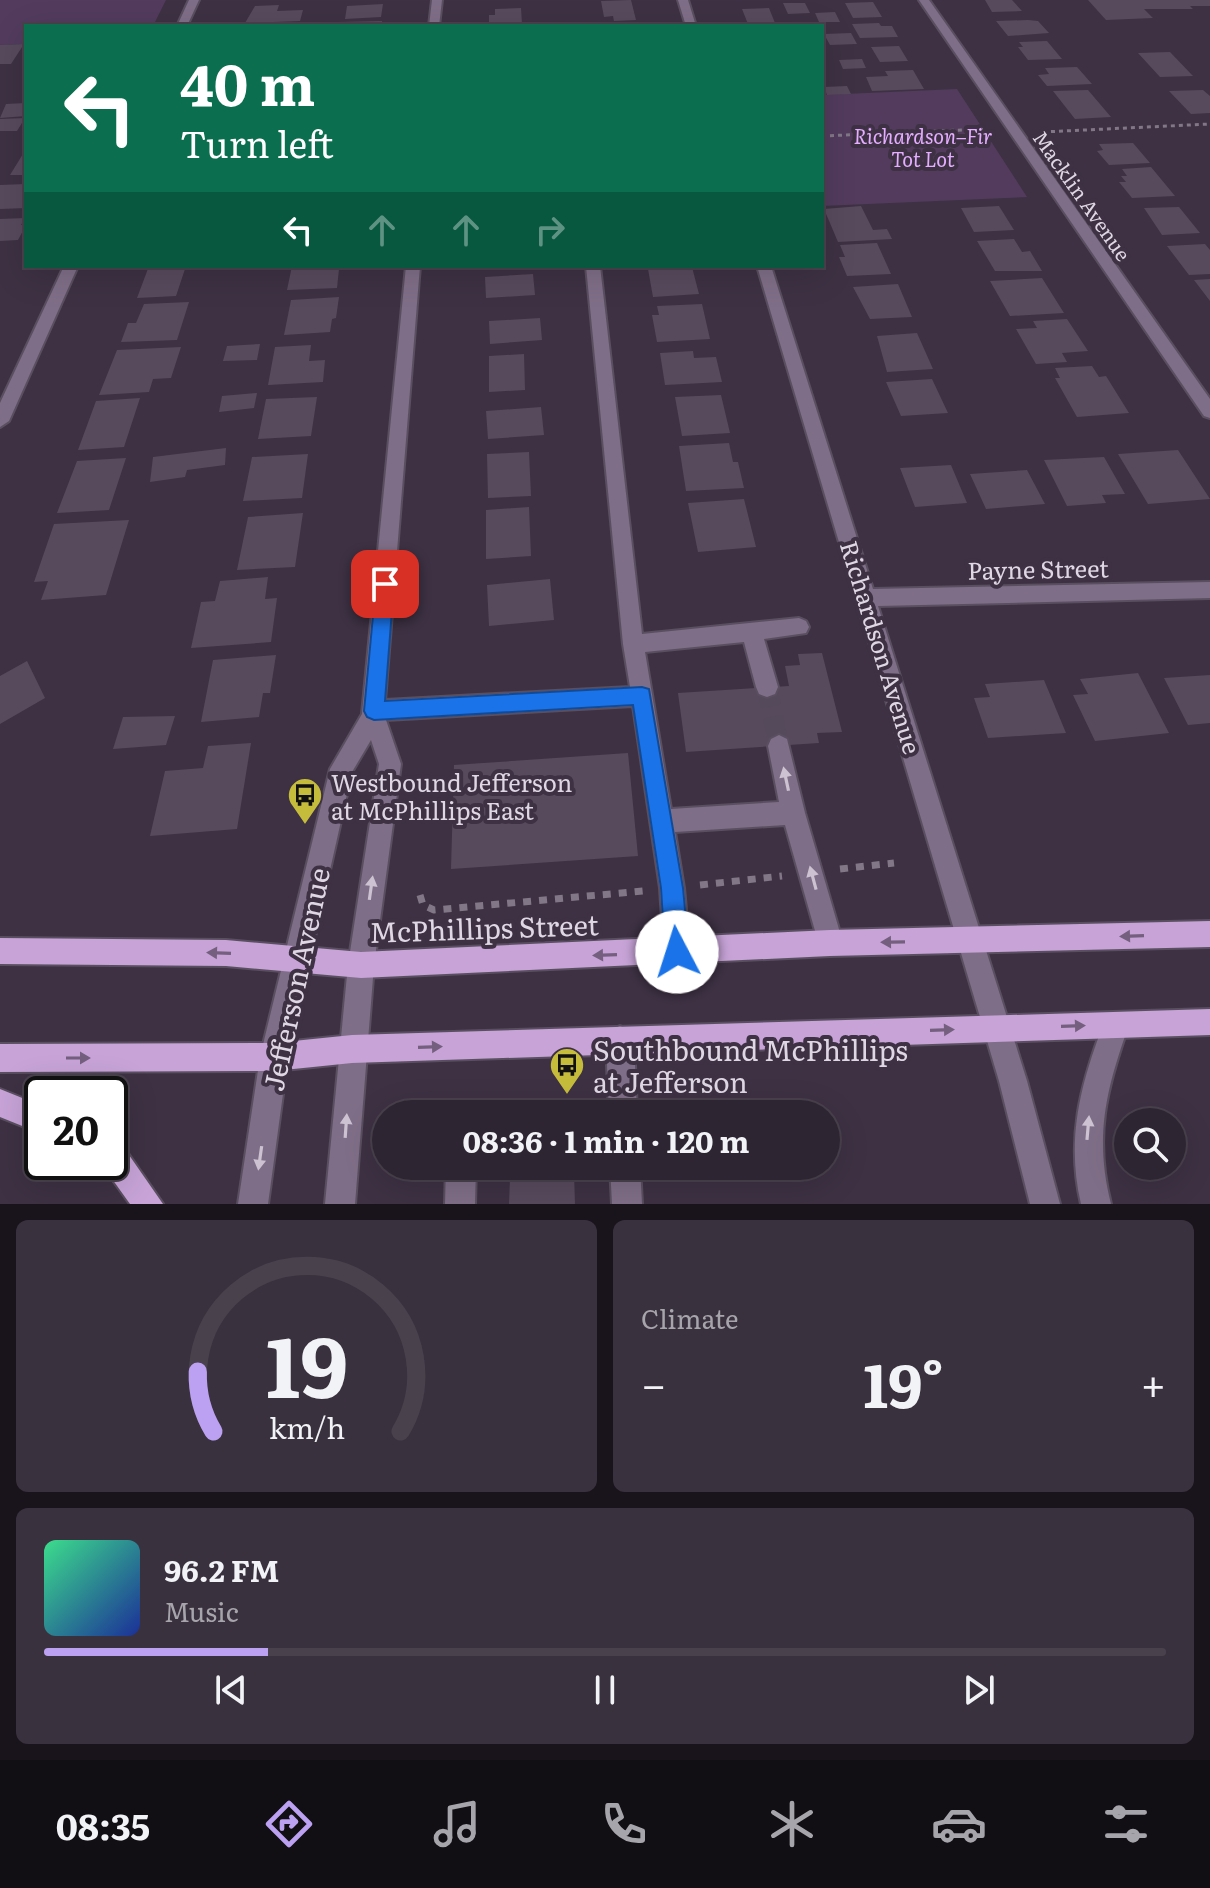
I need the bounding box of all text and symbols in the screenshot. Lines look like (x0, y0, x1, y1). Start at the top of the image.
text: 40 m (180, 40, 315, 123)
icon: left (48, 56, 152, 160)
text: Turn left (180, 116, 334, 169)
park label: Richardson–Fir Tot Lot (853, 120, 993, 173)
street label: Macklin Avenue (1027, 124, 1139, 266)
icon: left (276, 208, 320, 252)
icon: ahead (360, 208, 404, 252)
icon: ahead (444, 208, 488, 252)
icon: right (528, 208, 572, 252)
street label: Richardson Avenue (833, 536, 931, 758)
street label: Payne Street (967, 549, 1109, 587)
pin (351, 550, 419, 618)
icon: arrive (363, 562, 407, 606)
place label: Westbound Jefferson at McPhillips East (331, 764, 573, 827)
one-way arrow (780, 767, 792, 792)
bus stop icon: Westbound Jefferson at McPhillips East (286, 776, 324, 826)
street label: Jefferson Avenue (251, 863, 339, 1095)
one-way arrow (806, 866, 818, 891)
one-way arrow (365, 875, 378, 900)
street label: McPhillips Street (369, 902, 600, 952)
position arrow (635, 910, 719, 994)
one-way arrow (1119, 929, 1144, 942)
one-way arrow (880, 936, 905, 948)
one-way arrow (206, 947, 231, 960)
one-way arrow (592, 948, 617, 961)
one-way arrow (1061, 1020, 1086, 1033)
one-way arrow (930, 1024, 955, 1037)
place label: Southbound McPhillips at Jefferson (593, 1028, 908, 1102)
one-way arrow (418, 1040, 443, 1053)
bus stop icon: Southbound McPhillips at Jefferson (548, 1046, 586, 1096)
one-way arrow (66, 1051, 91, 1064)
speed limit sign: 20 (24, 1076, 128, 1180)
map controls (1114, 1108, 1186, 1180)
button: search (1114, 1108, 1186, 1180)
one-way arrow (340, 1113, 353, 1138)
one-way arrow (1082, 1115, 1095, 1140)
text: 08:36 · 1 min · 120 m (463, 1118, 749, 1162)
one-way arrow (253, 1146, 266, 1171)
text: Climate (641, 1298, 739, 1337)
text: 19 (265, 1300, 348, 1424)
text: 19° (863, 1337, 944, 1426)
text: − (641, 1349, 667, 1415)
text: + (1140, 1349, 1166, 1415)
text: km/h (268, 1405, 345, 1448)
text: 96.2 FM (164, 1547, 279, 1591)
text: Music (164, 1591, 239, 1630)
icon: previous (209, 1668, 253, 1712)
icon: pause (583, 1668, 627, 1712)
icon: next (957, 1668, 1001, 1712)
icon: directions (261, 1796, 317, 1852)
icon: music (429, 1796, 485, 1852)
icon: phone (596, 1796, 652, 1852)
icon: climate (764, 1796, 820, 1852)
icon: car (931, 1796, 987, 1852)
icon: filters (1098, 1796, 1154, 1852)
text: 08:35 (56, 1798, 150, 1851)

